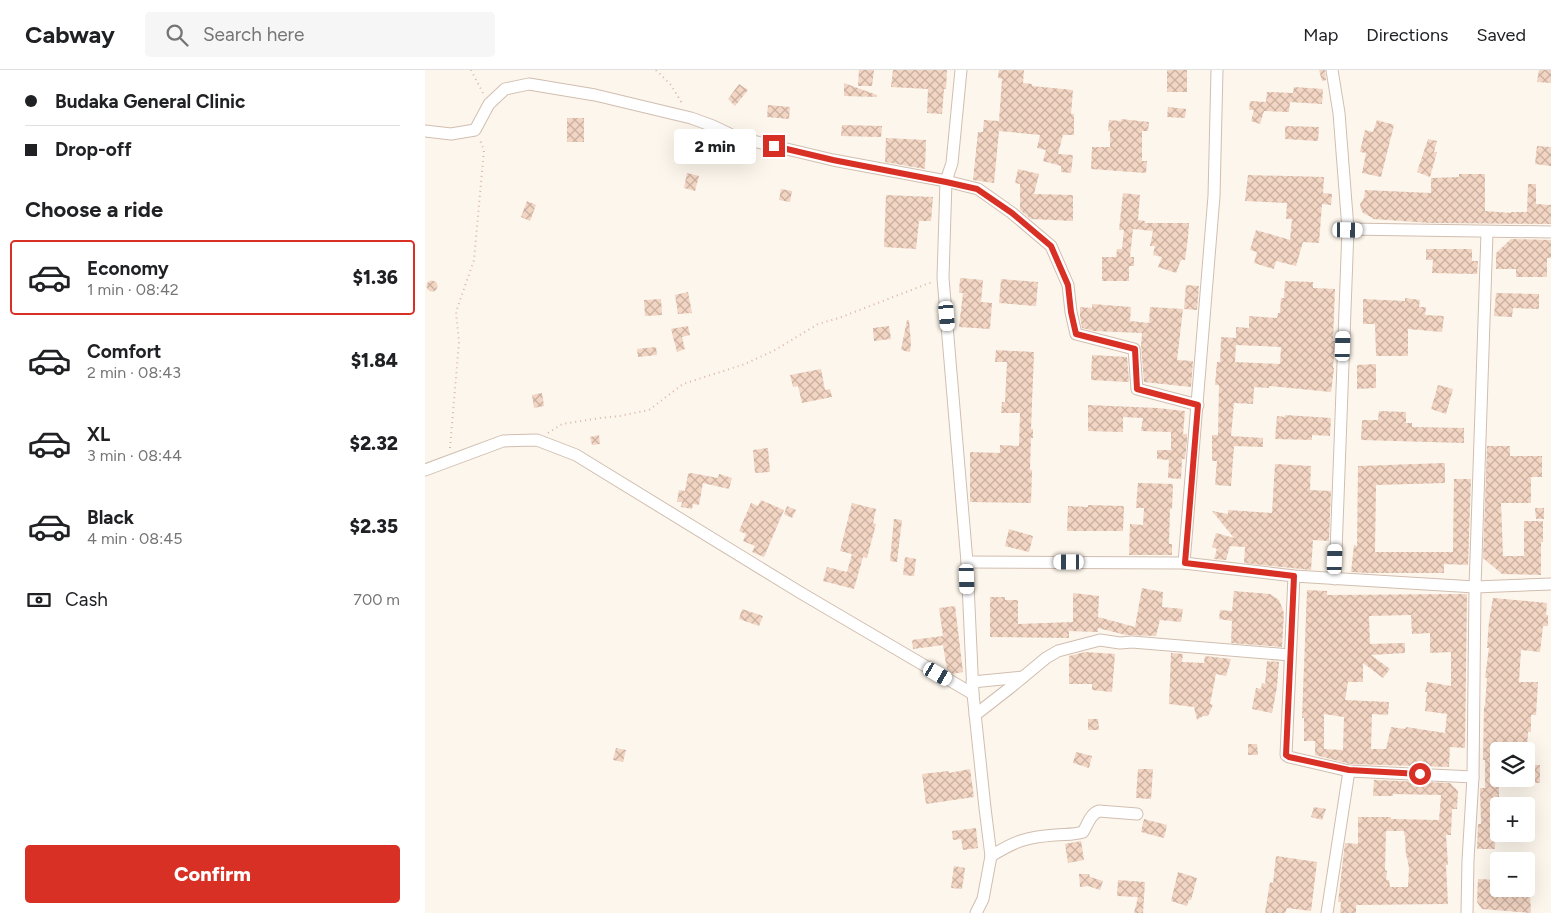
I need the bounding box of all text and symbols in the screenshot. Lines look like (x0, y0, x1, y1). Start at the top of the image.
search box (145, 12, 495, 57)
text: Cabway (25, 20, 115, 49)
icon: search (163, 21, 191, 49)
text: Search here (203, 23, 304, 46)
text: Map (1303, 24, 1338, 46)
text: Directions (1366, 24, 1448, 46)
text: Saved (1476, 24, 1526, 46)
text: Budaka General Clinic (55, 90, 245, 113)
callout: 2 min (674, 128, 757, 164)
route end (763, 135, 785, 157)
text: 2 min (695, 137, 735, 156)
text: Drop-off (55, 138, 132, 161)
text: Choose a ride (25, 196, 163, 223)
car (1332, 222, 1363, 238)
icon: car (27, 255, 72, 300)
text: Economy (87, 257, 169, 280)
text: $1.36 (353, 266, 398, 289)
text: 1 min · 08:42 (87, 280, 179, 299)
car (938, 300, 955, 332)
car (1334, 331, 1351, 361)
icon: car (27, 338, 72, 383)
text: Comfort (87, 340, 162, 363)
text: $1.84 (351, 349, 398, 372)
text: 2 min · 08:43 (87, 363, 181, 382)
icon: car (27, 421, 72, 466)
text: XL (87, 423, 110, 446)
text: $2.32 (349, 432, 398, 455)
text: 3 min · 08:44 (87, 446, 182, 465)
icon: car (27, 504, 72, 549)
text: Black (87, 506, 134, 529)
text: $2.35 (350, 515, 398, 538)
text: 4 min · 08:45 (87, 529, 182, 548)
car (1326, 544, 1343, 574)
car (1054, 555, 1084, 570)
car (958, 564, 975, 594)
icon: cash (25, 586, 53, 614)
text: Cash (65, 588, 108, 611)
text: 700 m (353, 590, 400, 609)
car (921, 660, 954, 688)
map controls (1490, 742, 1535, 897)
button: layers (1490, 742, 1535, 787)
route start (1409, 763, 1431, 785)
button: + (1490, 797, 1535, 842)
button: Confirm (25, 845, 400, 903)
button: − (1490, 852, 1535, 897)

